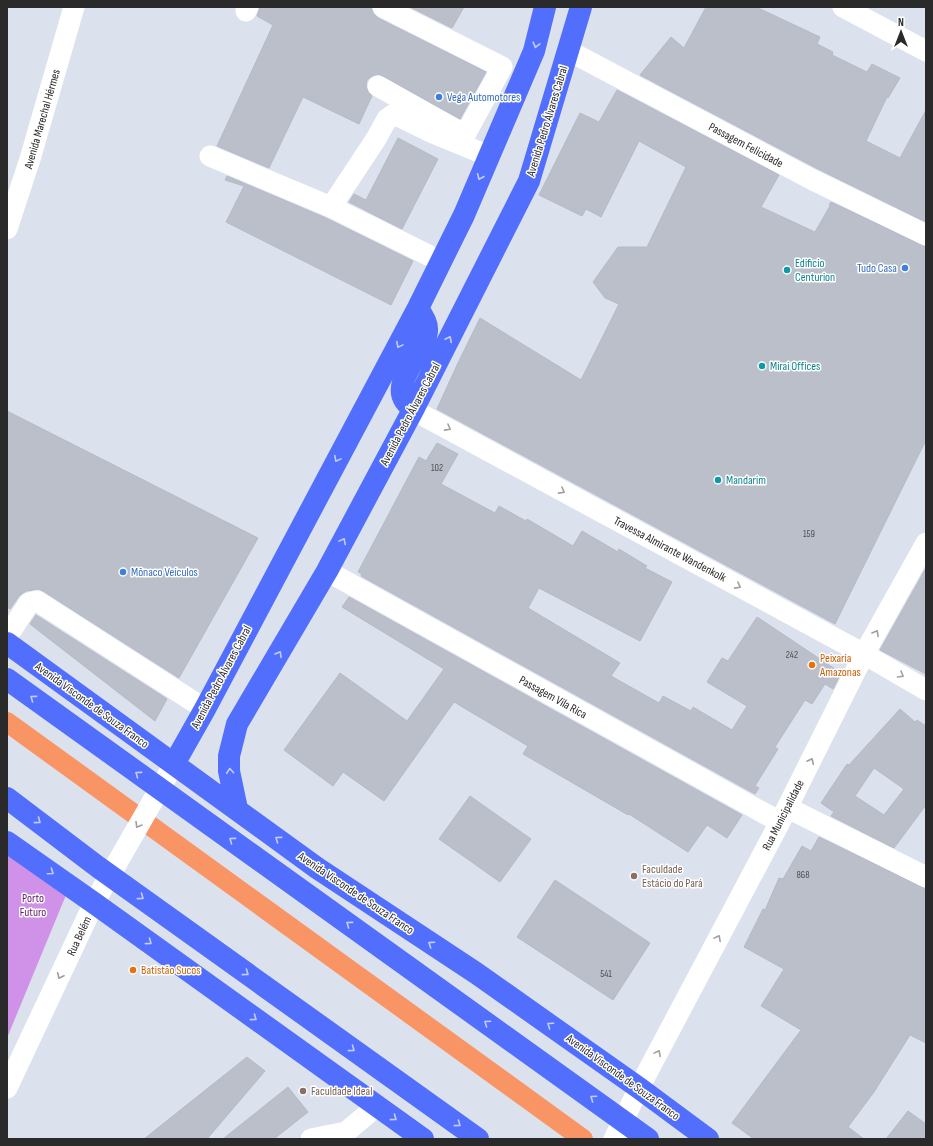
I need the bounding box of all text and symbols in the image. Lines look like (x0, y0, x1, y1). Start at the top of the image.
north arrow (881, 12, 921, 52)
text: N (898, 16, 904, 29)
one-way arrow (532, 41, 540, 48)
street label: Avenida Pedro Álvares Cabral (523, 64, 571, 179)
street label: Avenida Marechal Hérmes (21, 68, 64, 172)
place label: Vega Automotores (447, 90, 520, 105)
marker: Vega Automotores (434, 92, 444, 102)
street label: Passagem Felicidade (706, 120, 786, 171)
one-way arrow (477, 173, 485, 181)
place label: Edificio Centurion (795, 256, 835, 285)
place label: Tudo Casa (857, 261, 897, 276)
marker: Tudo Casa (900, 263, 910, 273)
marker: Edificio Centurion (782, 265, 792, 275)
one-way arrow (444, 336, 452, 343)
one-way arrow (396, 341, 403, 348)
place label: Mirai Offices (770, 359, 820, 374)
street label: Avenida Pedro Álvares Cabral (376, 360, 444, 469)
marker: Mirai Offices (757, 361, 767, 371)
one-way arrow (444, 424, 451, 431)
one-way arrow (334, 455, 342, 462)
house number: 102 (431, 462, 443, 474)
place label: Mandarim (726, 473, 766, 488)
marker: Mandarim (713, 475, 723, 485)
one-way arrow (558, 486, 565, 493)
street label: Travessa Almirante Wandenkolk (611, 513, 729, 586)
house number: 159 (803, 528, 815, 540)
one-way arrow (339, 538, 346, 545)
place label: Mônaco Veículos (131, 565, 198, 580)
marker: Mônaco Veículos (118, 567, 128, 577)
one-way arrow (734, 581, 741, 588)
street label: Avenida Pedro Álvares Cabral (187, 623, 255, 732)
one-way arrow (871, 630, 878, 637)
house number: 242 (786, 649, 798, 661)
one-way arrow (274, 651, 281, 658)
place label: Peixaria Amazonas (819, 651, 861, 680)
street label: Avenida Visconde de Souza Franco (31, 659, 151, 752)
marker: Peixaria Amazonas (807, 660, 817, 670)
one-way arrow (897, 671, 904, 678)
street label: Passagem Vila Rica (516, 673, 590, 722)
one-way arrow (30, 695, 37, 703)
one-way arrow (806, 758, 814, 765)
one-way arrow (225, 768, 234, 774)
one-way arrow (136, 772, 143, 779)
street label: Rua Municipalidade (759, 777, 808, 853)
one-way arrow (34, 817, 41, 824)
one-way arrow (135, 821, 143, 828)
one-way arrow (229, 837, 236, 845)
one-way arrow (275, 837, 282, 844)
street label: Avenida Visconde de Souza Franco (294, 848, 417, 938)
place label: Faculdade Estácio do Pará (642, 862, 703, 891)
one-way arrow (46, 867, 53, 874)
house number: 868 (796, 869, 810, 881)
marker: Faculdade Estácio do Pará (629, 871, 639, 881)
park label: Porto Futuro (20, 891, 46, 920)
one-way arrow (136, 892, 143, 899)
street label: Rua Belém (64, 914, 95, 958)
one-way arrow (346, 921, 353, 929)
one-way arrow (714, 935, 721, 943)
one-way arrow (144, 937, 151, 944)
one-way arrow (428, 941, 435, 948)
place label: Batistão Sucos (141, 963, 201, 978)
marker: Batistão Sucos (128, 965, 138, 975)
one-way arrow (242, 968, 249, 975)
house number: 541 (600, 968, 612, 980)
one-way arrow (57, 972, 65, 979)
one-way arrow (250, 1013, 257, 1021)
one-way arrow (484, 1020, 491, 1027)
one-way arrow (547, 1022, 554, 1030)
street label: Avenida Visconde de Souza Franco (562, 1031, 682, 1124)
one-way arrow (348, 1044, 355, 1051)
one-way arrow (653, 1050, 660, 1058)
place label: Faculdade Ideal (311, 1084, 372, 1099)
marker: Faculdade Ideal (298, 1086, 308, 1096)
one-way arrow (590, 1095, 597, 1103)
one-way arrow (389, 1113, 396, 1120)
one-way arrow (453, 1119, 460, 1126)

